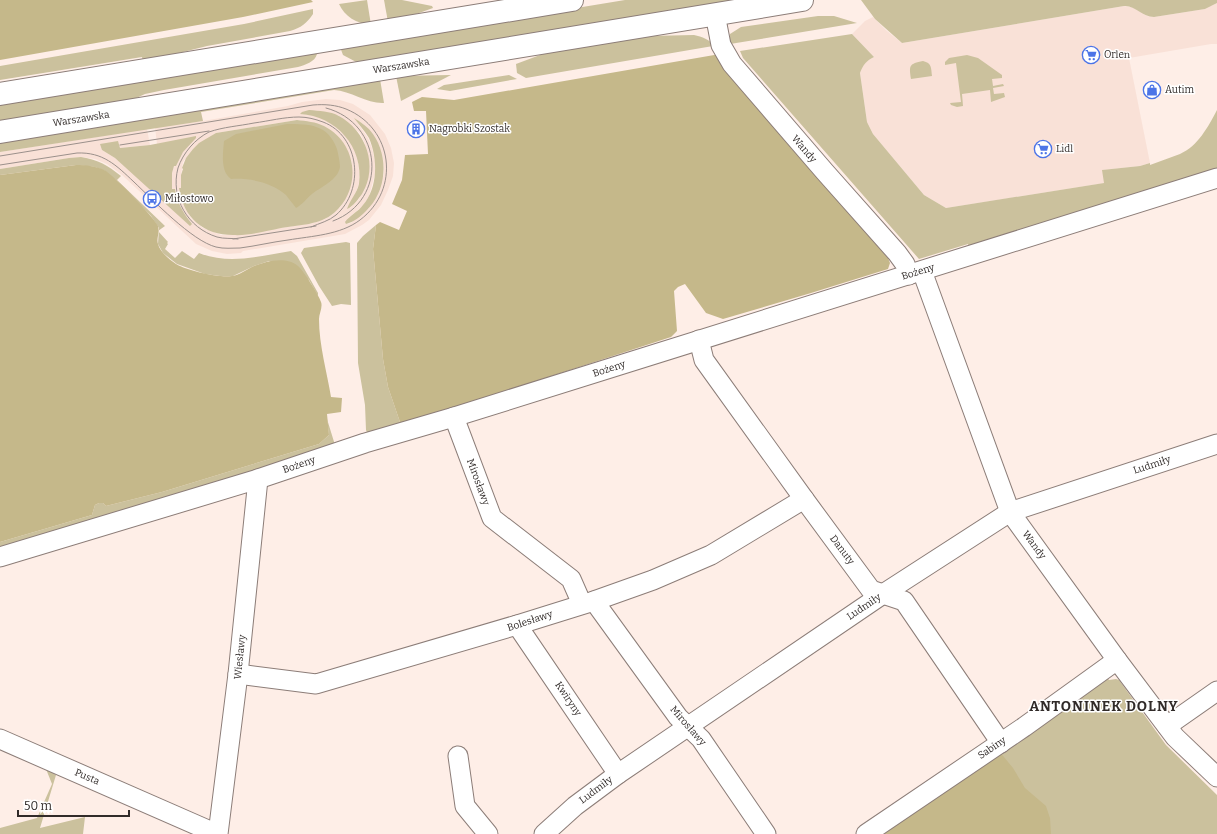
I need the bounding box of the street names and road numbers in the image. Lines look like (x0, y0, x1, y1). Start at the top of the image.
street label: Warszawska (372, 56, 431, 76)
street label: Warszawska (52, 109, 111, 129)
street label: Wandy (789, 133, 820, 166)
street label: Bożeny (900, 261, 937, 283)
street label: Bożeny (591, 358, 628, 380)
street label: Ludmiły (1132, 453, 1173, 477)
street label: Bożeny (281, 454, 318, 476)
street label: Mirosławy (464, 457, 492, 508)
street label: Wandy (1020, 528, 1049, 562)
street label: Danuty (827, 533, 857, 568)
street label: Ludmiły (845, 591, 884, 623)
street label: Bolesławy (506, 608, 555, 634)
street label: Wiesławy (232, 633, 248, 680)
street label: Kwiryny (552, 680, 584, 719)
street label: Mirosławy (668, 704, 709, 749)
street label: Sabiny (976, 734, 1009, 762)
street label: Pusta (73, 766, 102, 788)
street label: Ludmiły (577, 773, 616, 806)

